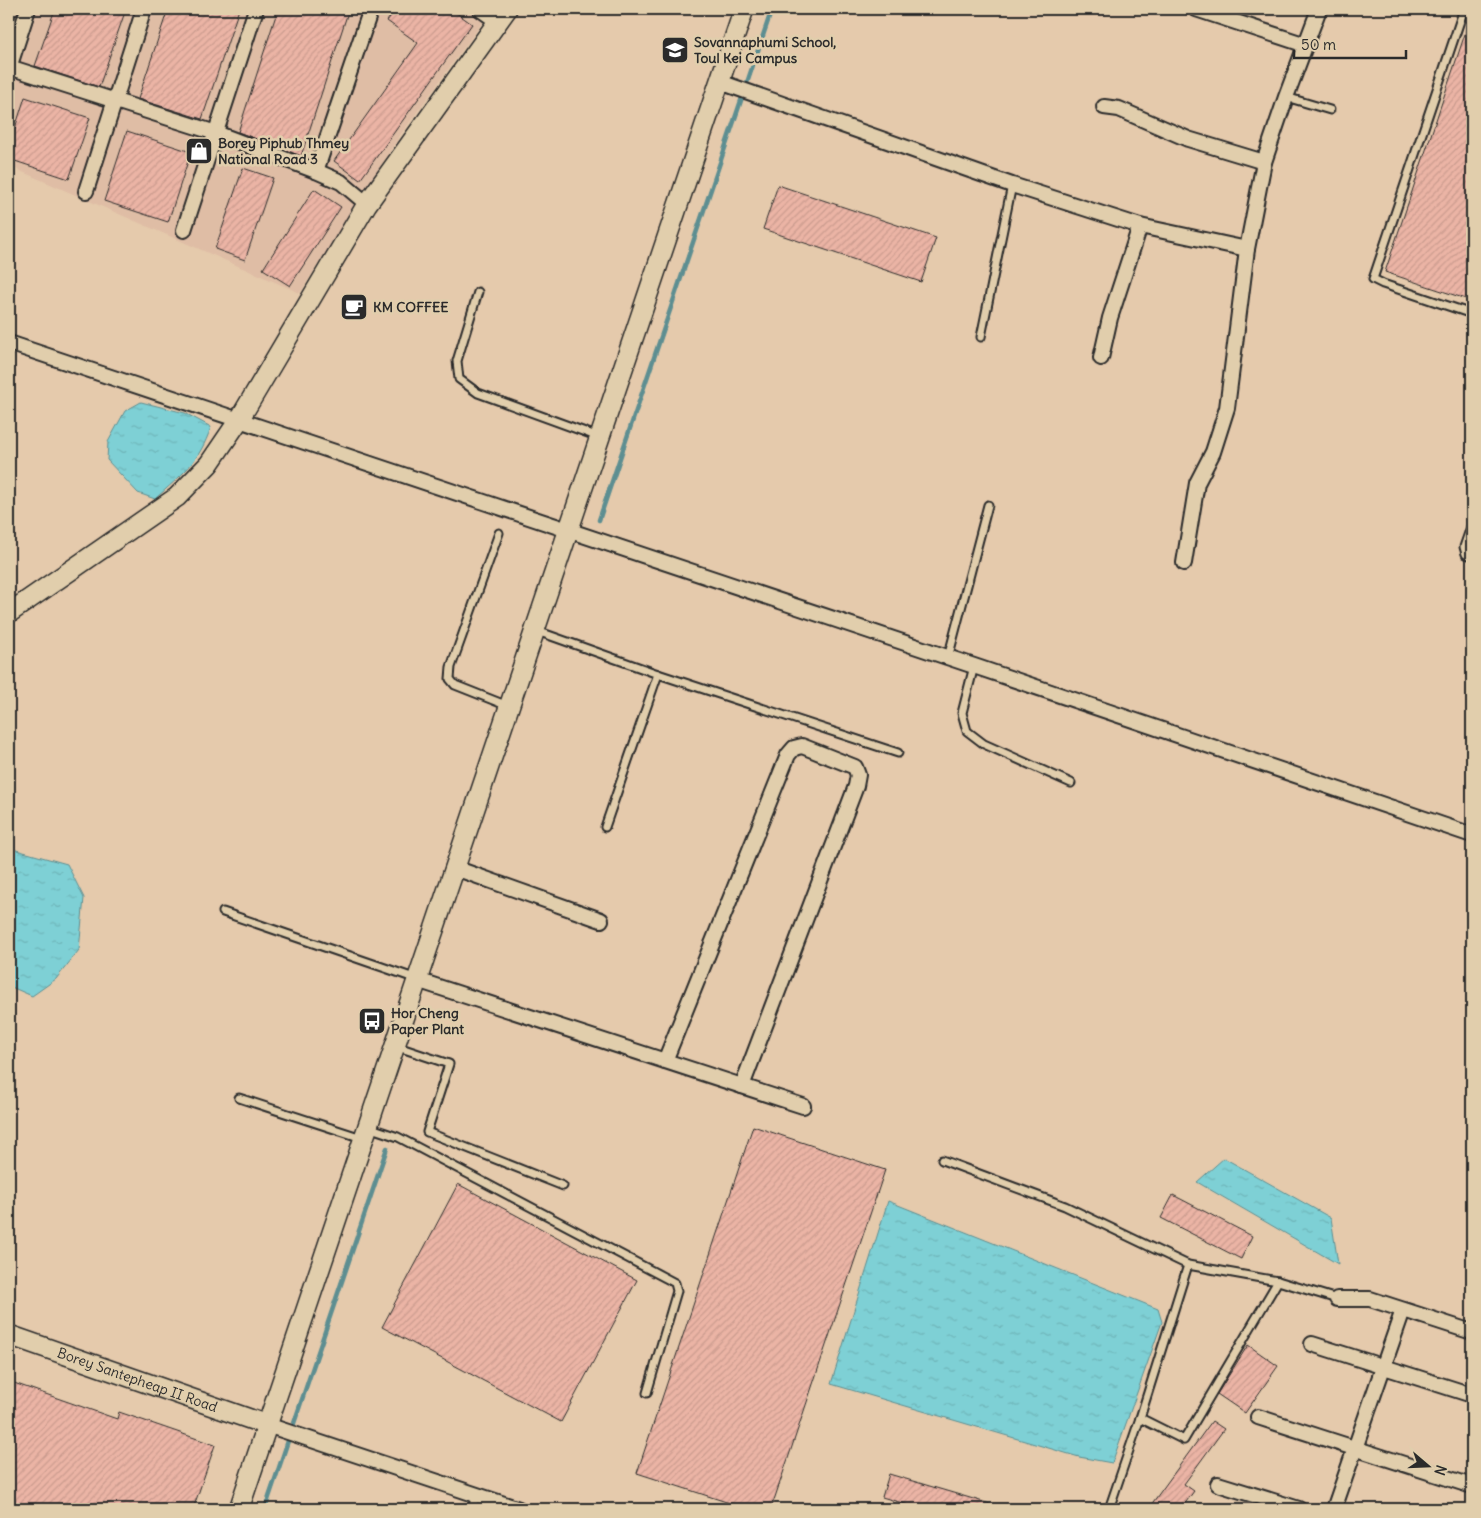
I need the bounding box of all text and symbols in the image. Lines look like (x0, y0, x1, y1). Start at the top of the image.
scale bar (1294, 28, 1406, 60)
place label: Sovannaphumi School, Toul Kei Campus (694, 33, 836, 67)
school or university icon: Sovannaphumi School, Toul Kei Campus (660, 35, 690, 65)
text: 50 m (1301, 35, 1336, 54)
place label: Borey Piphub Thmey National Road 3 (218, 134, 349, 168)
shop icon: Borey Piphub Thmey National Road 3 (184, 136, 214, 166)
cafe icon: KM COFFEE (339, 292, 369, 322)
place label: KM COFFEE (373, 298, 448, 316)
place label: Hor Cheng Paper Plant (391, 1004, 464, 1038)
bus stop icon: Hor Cheng Paper Plant (357, 1006, 387, 1036)
street label: Borey Santepheap II Road (55, 1344, 220, 1416)
north arrow (1404, 1440, 1454, 1490)
text: N (1430, 1463, 1450, 1478)

